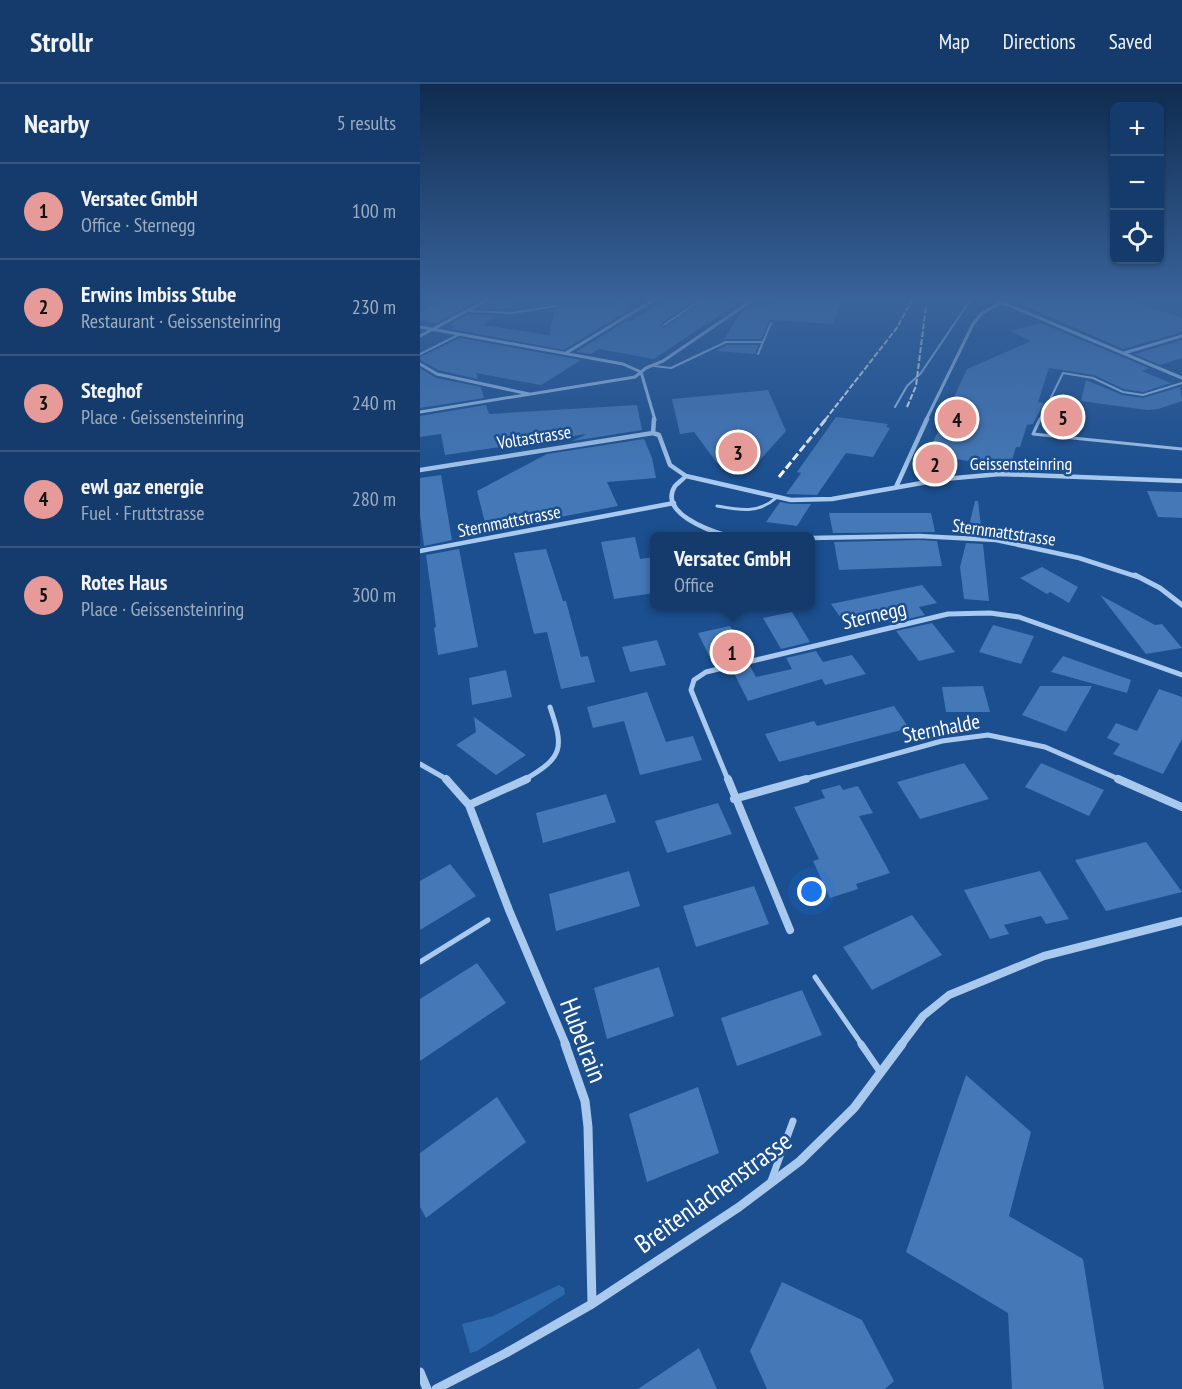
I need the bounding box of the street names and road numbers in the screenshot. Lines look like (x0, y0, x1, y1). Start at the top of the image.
street label: Voltastrasse (494, 420, 573, 454)
street label: Geissensteinring (970, 452, 1072, 475)
street label: Sternmattstrasse (456, 500, 562, 542)
street label: Sternmattstrasse (951, 513, 1057, 551)
street label: Sternegg (839, 595, 909, 635)
street label: Sternhalde (900, 707, 982, 749)
street label: Hubelrain (553, 993, 615, 1087)
street label: Breitenlachenstrasse (628, 1124, 798, 1260)

